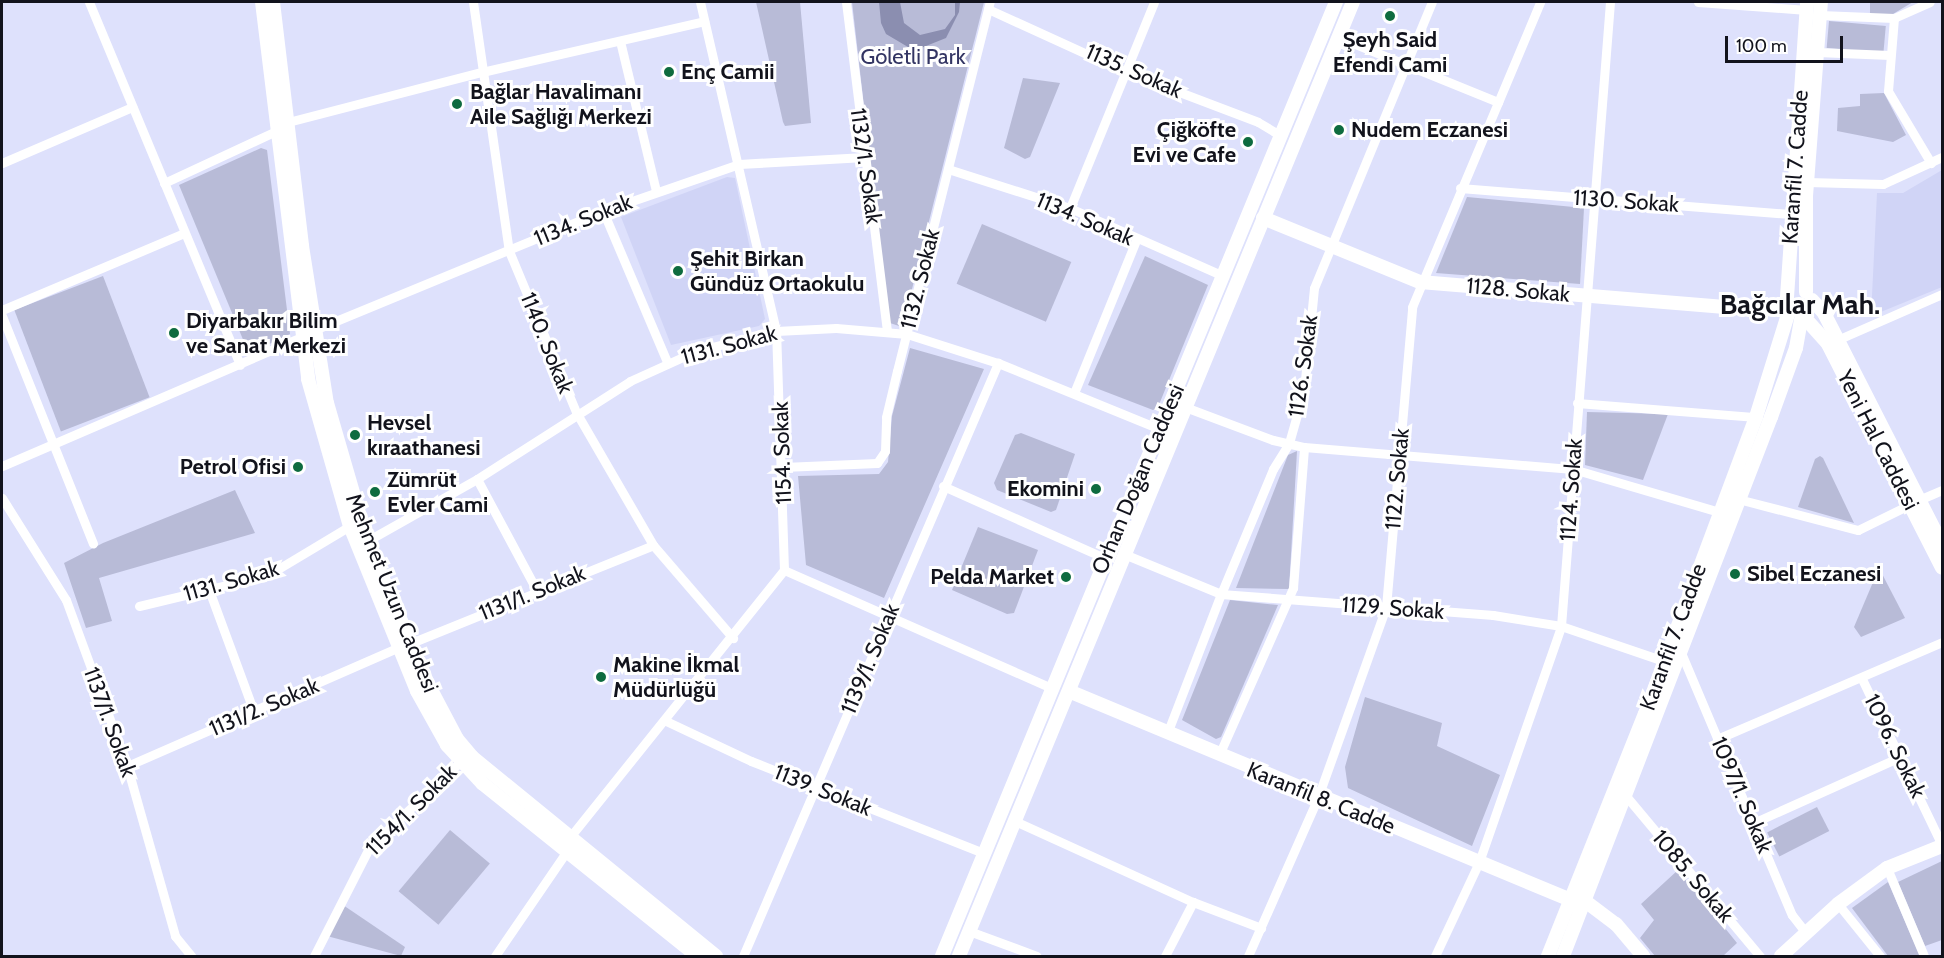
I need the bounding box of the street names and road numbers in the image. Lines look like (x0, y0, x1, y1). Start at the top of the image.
street label: 1135. Sokak (1082, 38, 1186, 104)
street label: Karanfil 7. Cadde (1776, 89, 1814, 245)
street label: 1132/1. Sokak (845, 106, 887, 226)
street label: 1130. Sokak (1572, 184, 1680, 218)
street label: 1134. Sokak (1032, 187, 1138, 251)
street label: 1134. Sokak (530, 188, 636, 252)
street label: 1132. Sokak (895, 226, 945, 332)
street label: 1128. Sokak (1465, 272, 1571, 308)
street label: 1140. Sokak (515, 289, 579, 397)
street label: 1126. Sokak (1283, 313, 1323, 419)
street label: 1131. Sokak (678, 320, 780, 370)
street label: Yeni Hal Caddesi (1831, 366, 1925, 514)
street label: Orhan Doğan Caddesi (1086, 380, 1190, 578)
street label: 1154. Sokak (767, 401, 797, 505)
street label: 1122. Sokak (1379, 427, 1415, 531)
street label: 1124. Sokak (1554, 438, 1588, 542)
street label: Mehmet Uzun Caddesi (340, 490, 444, 696)
street label: 1131. Sokak (180, 555, 282, 607)
street label: 1131/1. Sokak (475, 560, 589, 626)
street label: Karanfil 7. Cadde (1634, 560, 1712, 714)
street label: 1129. Sokak (1341, 591, 1445, 625)
street label: 1139/1. Sokak (835, 600, 905, 718)
street label: 1137/1. Sokak (78, 663, 142, 781)
street label: 1131/2. Sokak (205, 672, 323, 742)
street label: 1096. Sokak (1859, 690, 1931, 802)
street label: 1097/1. Sokak (1706, 733, 1778, 857)
street label: Karanfil 8. Cadde (1243, 756, 1399, 840)
street label: 1139. Sokak (770, 758, 876, 822)
street label: 1154/1. Sokak (360, 759, 462, 861)
street label: 1085. Sokak (1647, 824, 1739, 928)

